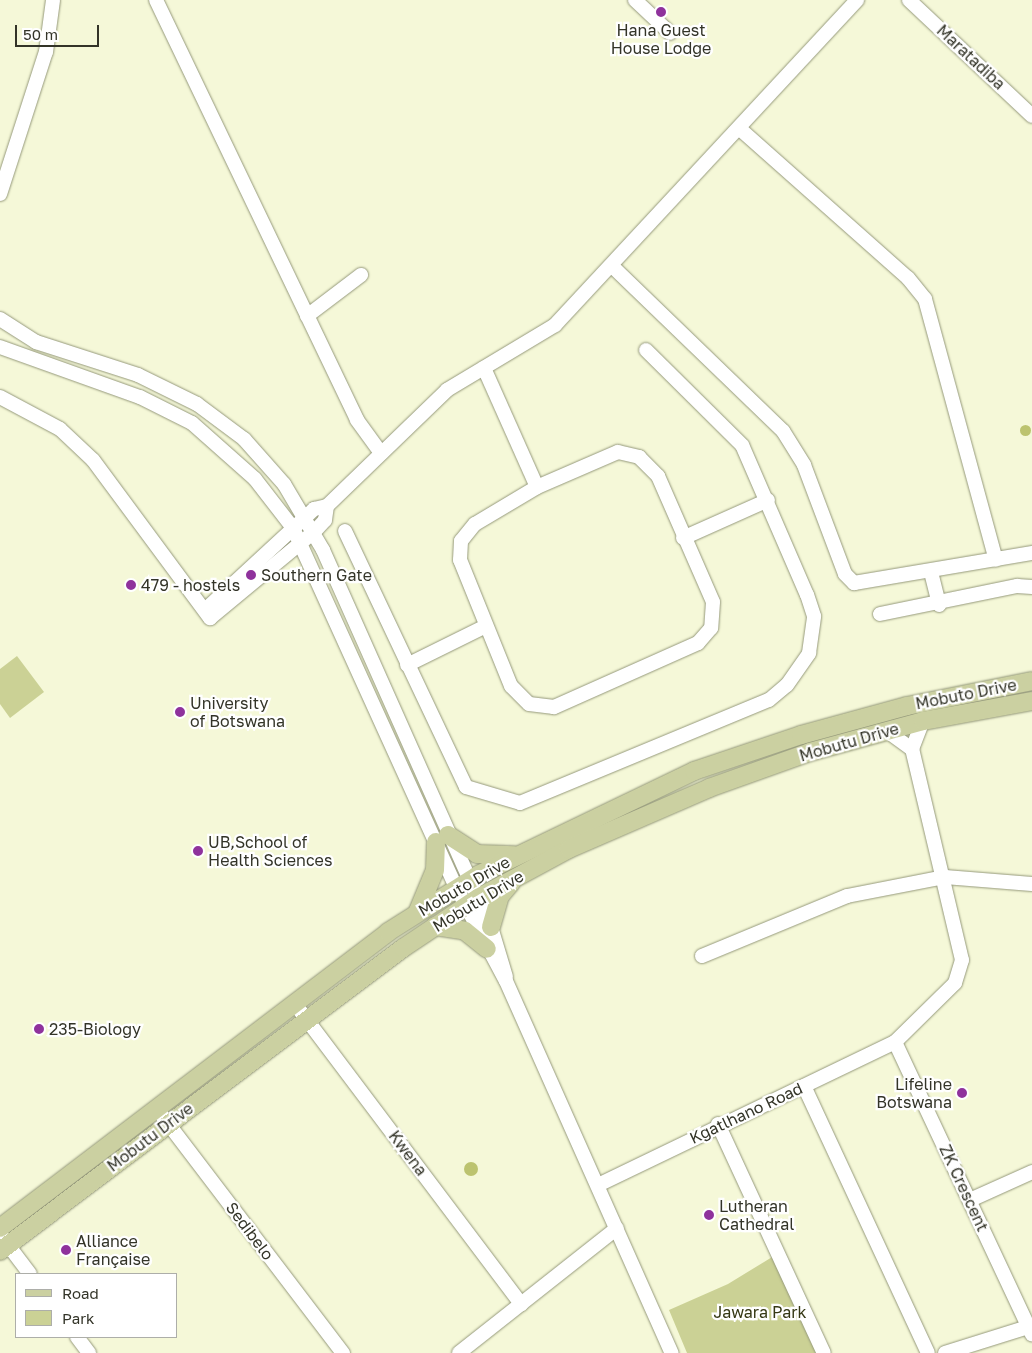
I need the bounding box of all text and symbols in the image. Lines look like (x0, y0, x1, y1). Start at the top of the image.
marker: Hana Guest House Lodge (655, 6, 667, 18)
scale bar (18, 15, 101, 47)
place label: Hana Guest House Lodge (611, 20, 711, 58)
street label: Maratadiba (933, 21, 1009, 93)
text: 50 m (23, 25, 58, 43)
place label: Southern Gate (261, 565, 372, 585)
marker: Southern Gate (245, 569, 257, 581)
place label: 479 - hostels (141, 575, 240, 595)
marker: 479 - hostels (125, 579, 137, 591)
street label: Mobuto Drive (914, 675, 1018, 713)
place label: University of Botswana (190, 693, 285, 731)
marker: University of Botswana (174, 706, 186, 718)
street label: Mobutu Drive (797, 719, 901, 765)
place label: UB,School of Health Sciences (208, 832, 332, 870)
marker: UB,School of Health Sciences (192, 845, 204, 857)
street label: Mobuto Drive (415, 852, 513, 920)
street label: Mobutu Drive (429, 866, 527, 936)
place label: 235-Biology (49, 1019, 141, 1039)
marker: 235-Biology (33, 1023, 45, 1035)
place label: Lifeline Botswana (876, 1074, 952, 1112)
street label: Kgatlhano Road (686, 1078, 806, 1148)
marker: Lifeline Botswana (956, 1087, 968, 1099)
street label: Mobutu Drive (103, 1098, 197, 1176)
street label: Kwena (385, 1127, 431, 1179)
street label: ZK Crescent (936, 1142, 992, 1234)
place label: Lutheran Cathedral (719, 1196, 794, 1234)
street label: Sedibelo (222, 1198, 278, 1264)
marker: Lutheran Cathedral (703, 1209, 715, 1221)
place label: Alliance Française (76, 1231, 150, 1269)
marker: Alliance Française (60, 1244, 72, 1256)
legend (15, 1273, 178, 1338)
text: Road (62, 1284, 99, 1302)
park label: Jawara Park (713, 1302, 807, 1322)
text: Park (62, 1309, 94, 1327)

